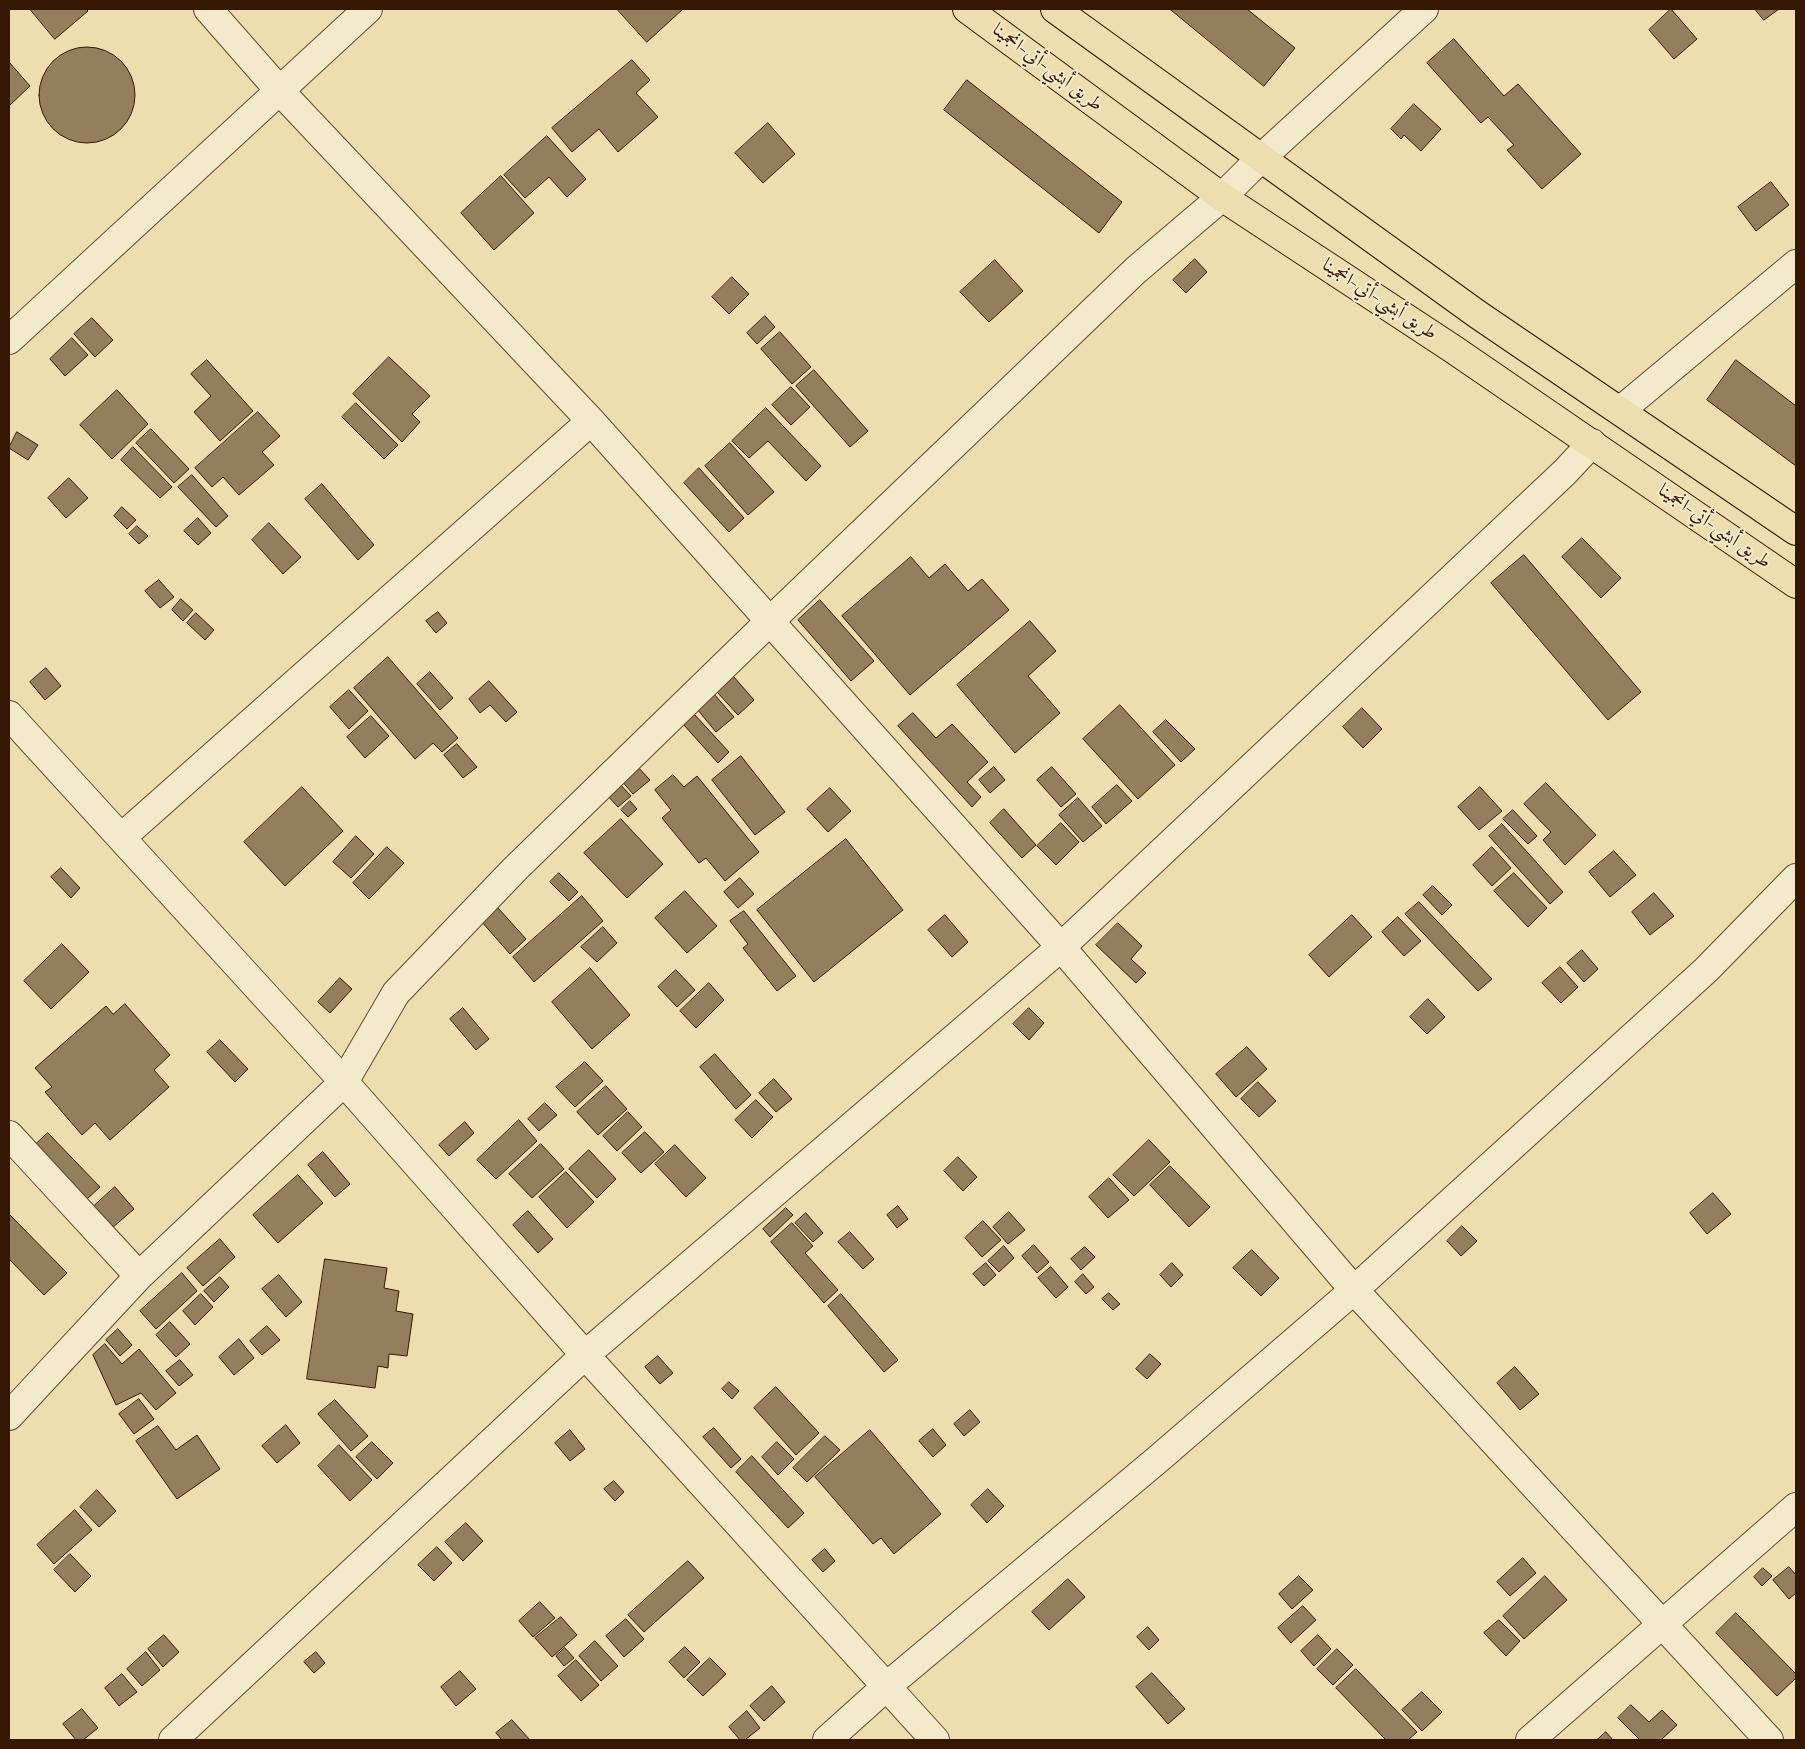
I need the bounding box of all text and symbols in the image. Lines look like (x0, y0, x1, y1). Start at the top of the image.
street label: طريق أبشي-أتي-انجمينا (987, 19, 1107, 117)
street label: طريق أبشي-أتي-انجمينا (1317, 254, 1441, 346)
street label: طريق أبشي-أتي-انجمينا (1653, 480, 1775, 574)

